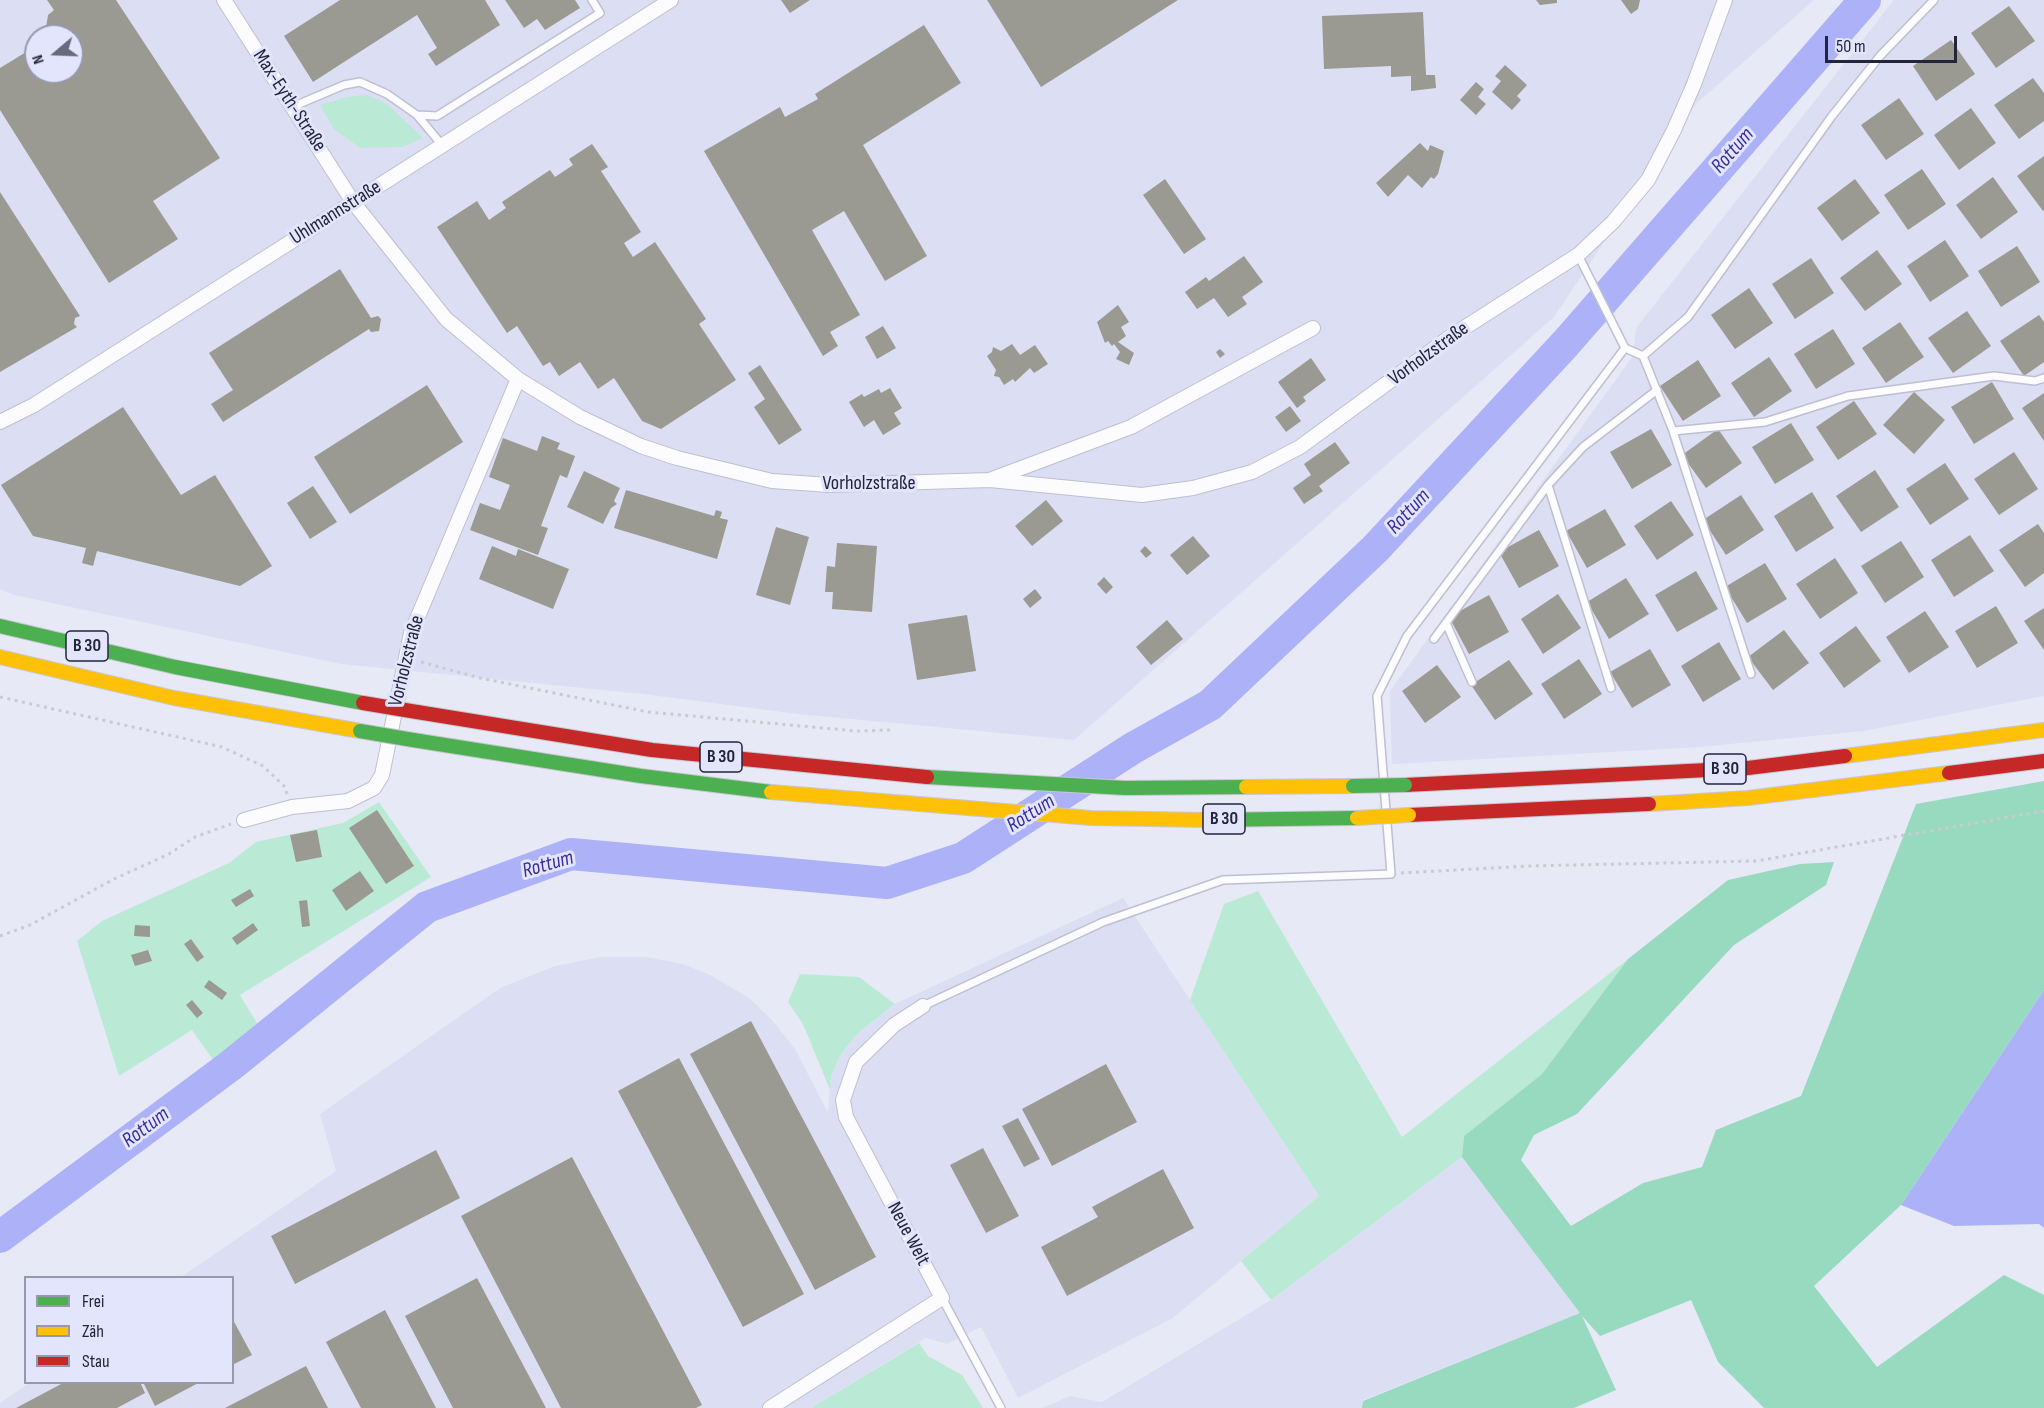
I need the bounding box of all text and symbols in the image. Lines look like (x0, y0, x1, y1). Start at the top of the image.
north arrow (24, 24, 84, 84)
scale bar (1828, 24, 1960, 62)
text: 50 m (1836, 36, 1866, 57)
street label: Max-Eyth-Straße (247, 46, 331, 156)
text: N (28, 52, 49, 67)
water label: Rottum (1706, 123, 1760, 179)
street label: Uhlmannstraße (286, 176, 386, 250)
street label: Vorholzstraße (1384, 317, 1474, 391)
street label: Vorholzstraße (822, 472, 916, 496)
water label: Rottum (1382, 484, 1436, 540)
street label: Vorholzstraße (384, 613, 430, 709)
road number: B 30 (66, 631, 108, 661)
road number: B 30 (700, 742, 742, 772)
road number: B 30 (1704, 754, 1746, 784)
water label: Rottum (1002, 789, 1060, 839)
road number: B 30 (1203, 804, 1245, 834)
water label: Rottum (519, 846, 577, 884)
water label: Rottum (118, 1102, 174, 1154)
street label: Neue Welt (881, 1198, 935, 1270)
legend (24, 1276, 234, 1384)
text: Frei (82, 1291, 104, 1312)
text: Zäh (82, 1321, 104, 1342)
text: Stau (82, 1351, 110, 1372)

